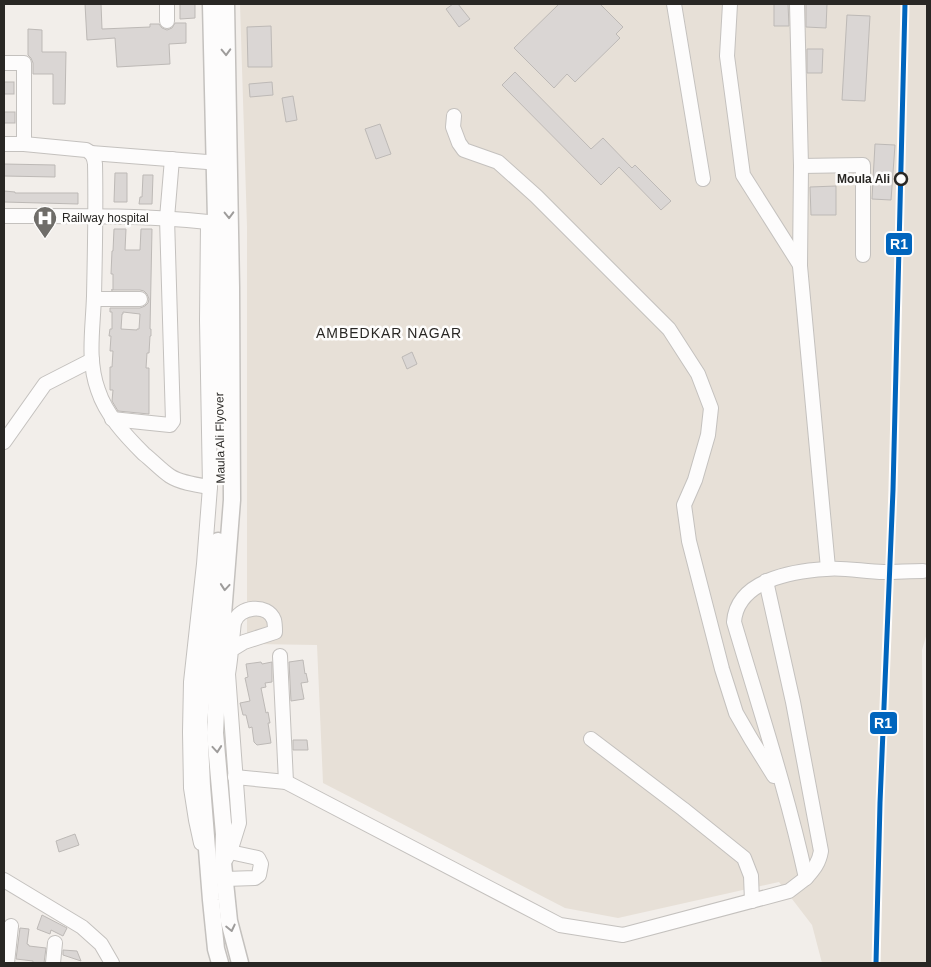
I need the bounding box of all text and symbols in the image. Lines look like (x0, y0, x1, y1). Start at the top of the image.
one-way arrow (220, 49, 231, 57)
place label: Moula Ali (837, 172, 890, 186)
marker: Moula Ali (894, 172, 908, 186)
hospital icon: Railway hospital (32, 205, 58, 239)
place label: Railway hospital (62, 211, 149, 225)
one-way arrow (224, 212, 234, 219)
line badge: R1 (885, 232, 913, 256)
text: R1 (890, 236, 908, 252)
district label: AMBEDKAR NAGAR (316, 325, 462, 341)
street label: Maula Ali Flyover (212, 392, 228, 484)
one-way arrow (220, 583, 231, 591)
line badge: R1 (869, 711, 898, 735)
text: R1 (874, 715, 892, 731)
one-way arrow (211, 746, 222, 754)
one-way arrow (225, 924, 236, 933)

